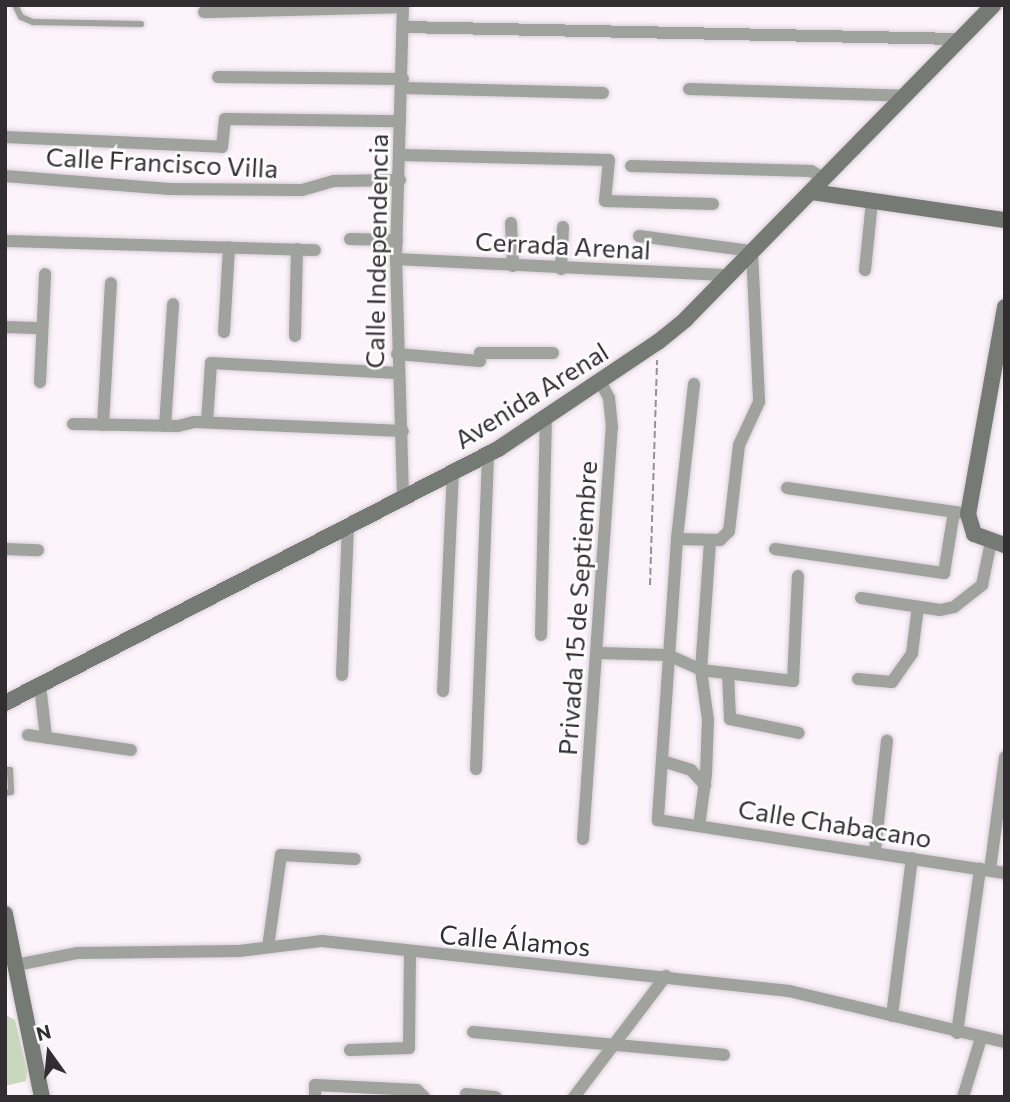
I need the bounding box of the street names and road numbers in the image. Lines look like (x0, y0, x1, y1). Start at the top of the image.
street label: Calle Independencia (358, 133, 394, 369)
street label: Calle Francisco Villa (45, 140, 279, 184)
street label: Cerrada Arenal (474, 225, 652, 265)
street label: Avenida Arenal (448, 335, 614, 455)
street label: Privada 15 de Septiembre (551, 460, 603, 756)
street label: Calle Chabacano (736, 792, 934, 854)
street label: Calle Álamos (438, 918, 592, 962)

